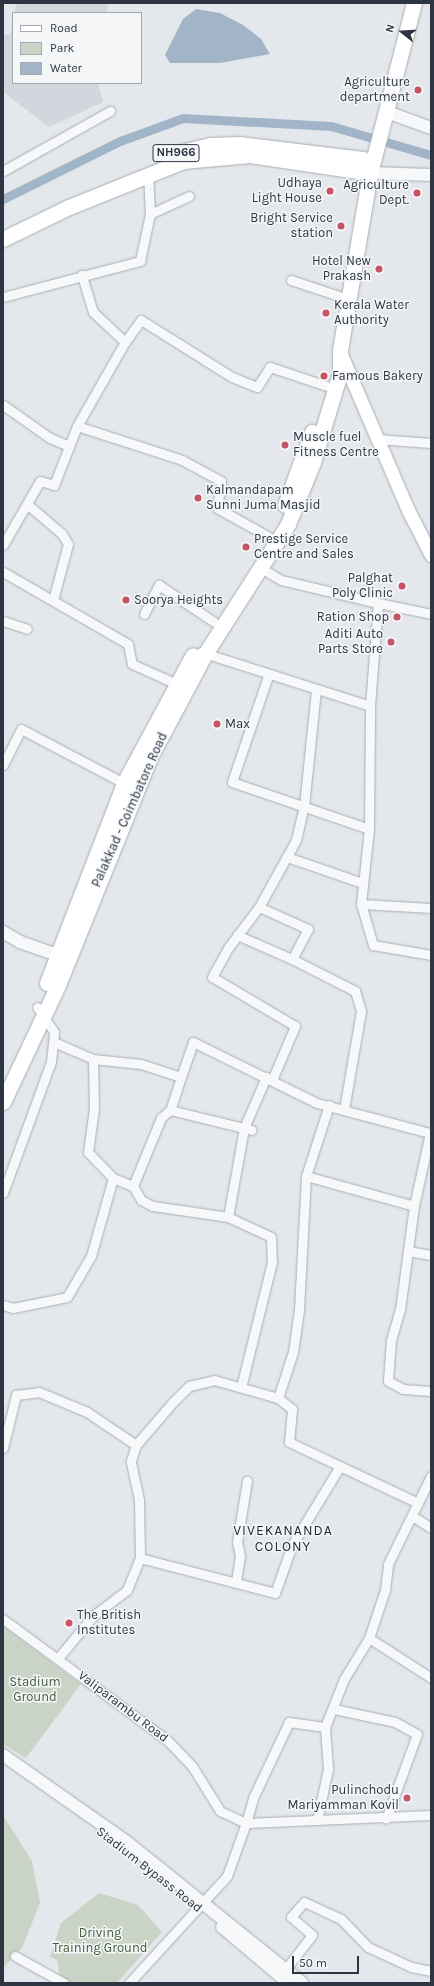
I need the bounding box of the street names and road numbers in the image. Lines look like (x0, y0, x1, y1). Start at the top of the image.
road number: NH966 (152, 143, 200, 163)
street label: Palakkad - Coimbatore Road (89, 730, 171, 890)
street label: Valiparambu Road (75, 1668, 171, 1746)
street label: Stadium Bypass Road (93, 1824, 205, 1916)

